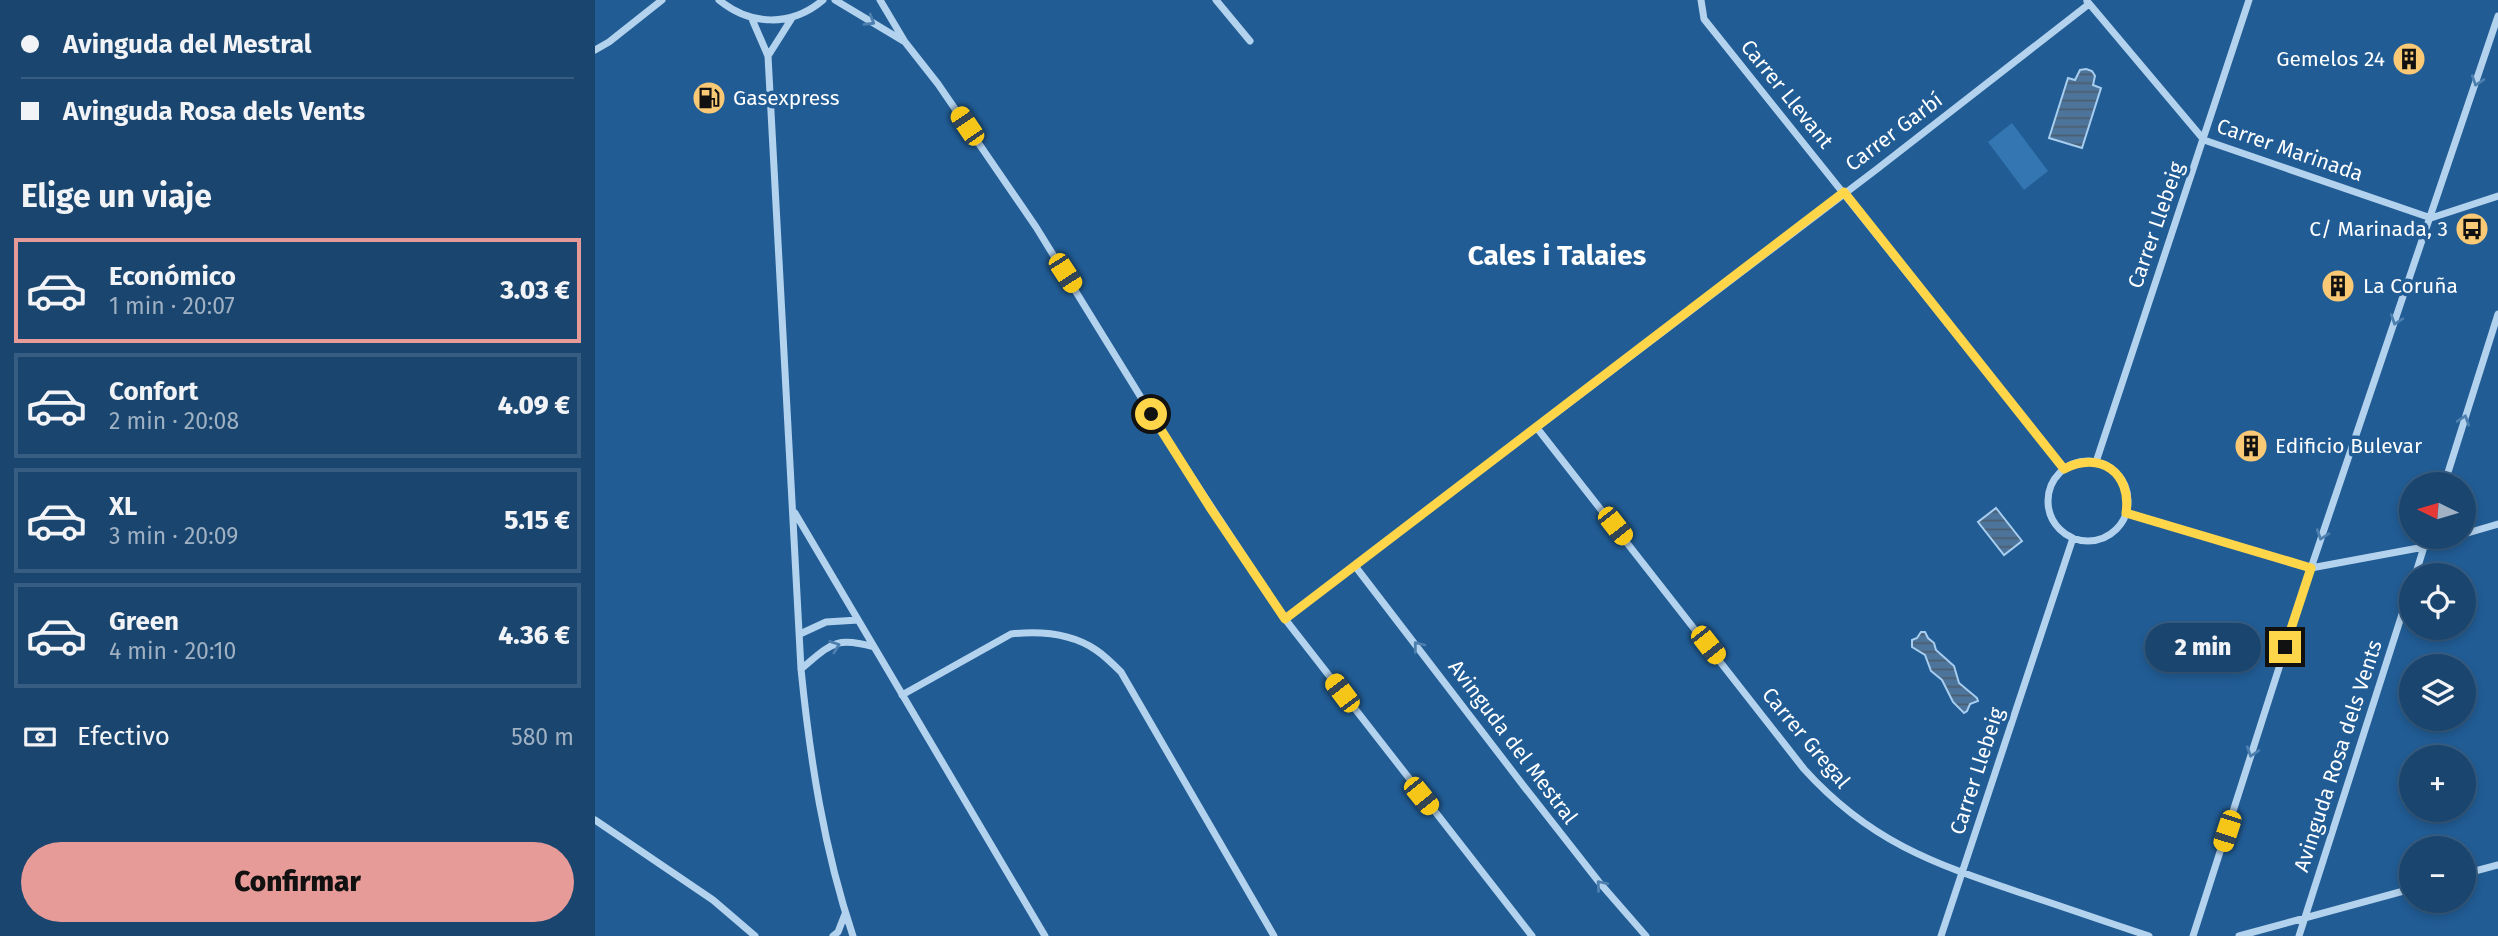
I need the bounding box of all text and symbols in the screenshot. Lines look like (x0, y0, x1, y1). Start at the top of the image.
one-way arrow (863, 13, 876, 26)
text: Avinguda del Mestral (63, 29, 311, 60)
street label: Carrer Llevant (1735, 34, 1839, 154)
building icon: Gemelos 24 (2390, 40, 2428, 78)
place label: Gemelos 24 (2276, 46, 2385, 72)
one-way arrow (2470, 75, 2485, 87)
fuel station icon: Gasexpress (690, 79, 728, 117)
place label: Gasexpress (733, 85, 840, 111)
street label: Carrer Garbí (1840, 87, 1948, 177)
text: Avinguda Rosa dels Vents (63, 96, 365, 127)
car (947, 103, 988, 149)
street label: Carrer Marinada (2213, 113, 2367, 187)
street label: Carrer Llebeig (2122, 158, 2190, 292)
text: Elige un viaje (21, 177, 212, 215)
bus stop icon: C/ Marinada, 3 (2453, 210, 2491, 248)
place label: C/ Marinada, 3 (2309, 216, 2448, 242)
district label: Cales i Talaies (1468, 239, 1646, 272)
car (1045, 250, 1086, 296)
icon: car (25, 259, 88, 322)
text: Económico (109, 261, 236, 292)
building icon: La Coruña (2319, 267, 2357, 305)
place label: La Coruña (2363, 273, 2458, 299)
text: 3.03 € (500, 275, 570, 306)
text: 1 min · 20:07 (109, 292, 235, 320)
one-way arrow (2390, 313, 2404, 326)
icon: car (25, 374, 88, 437)
text: Confort (109, 376, 198, 407)
text: 4.09 € (498, 390, 570, 421)
route start (1135, 398, 1167, 430)
text: 2 min · 20:08 (109, 407, 239, 435)
one-way arrow (2456, 414, 2471, 426)
building icon: Edificio Bulevar (2232, 427, 2270, 465)
place label: Edificio Bulevar (2275, 433, 2422, 459)
north arrow (2399, 472, 2476, 550)
map controls (2399, 472, 2476, 913)
icon: car (25, 489, 88, 552)
text: XL (109, 491, 137, 522)
car (1594, 503, 1637, 549)
text: 5.15 € (504, 505, 570, 536)
text: 3 min · 20:09 (109, 522, 238, 550)
one-way arrow (2316, 529, 2330, 541)
button: locate (2399, 563, 2476, 640)
icon: car (25, 604, 88, 667)
text: Green (109, 606, 179, 637)
text: 4.36 € (498, 620, 570, 651)
car (1687, 622, 1730, 668)
callout: 2 min (2145, 622, 2261, 672)
route end (2269, 631, 2301, 663)
text: 2 min (2175, 633, 2231, 661)
text: 4 min · 20:10 (109, 637, 236, 665)
street label: Avinguda Rosa dels Vents (2288, 637, 2388, 875)
one-way arrow (828, 640, 840, 654)
one-way arrow (1413, 642, 1426, 654)
button: layers (2399, 654, 2476, 731)
street label: Avinguda del Mestral (1443, 655, 1583, 829)
car (1321, 670, 1364, 716)
street label: Carrer Gregal (1756, 682, 1856, 794)
street label: Carrer Llebeig (1944, 704, 2010, 838)
icon: cash (21, 718, 59, 756)
text: Efectivo (77, 721, 170, 752)
text: 580 m (511, 723, 574, 751)
one-way arrow (2246, 745, 2260, 757)
button: + (2399, 745, 2476, 822)
car (1400, 773, 1443, 819)
car (2211, 808, 2244, 854)
button: − (2399, 836, 2476, 913)
button: Confirmar (21, 842, 574, 922)
one-way arrow (1597, 880, 1610, 892)

